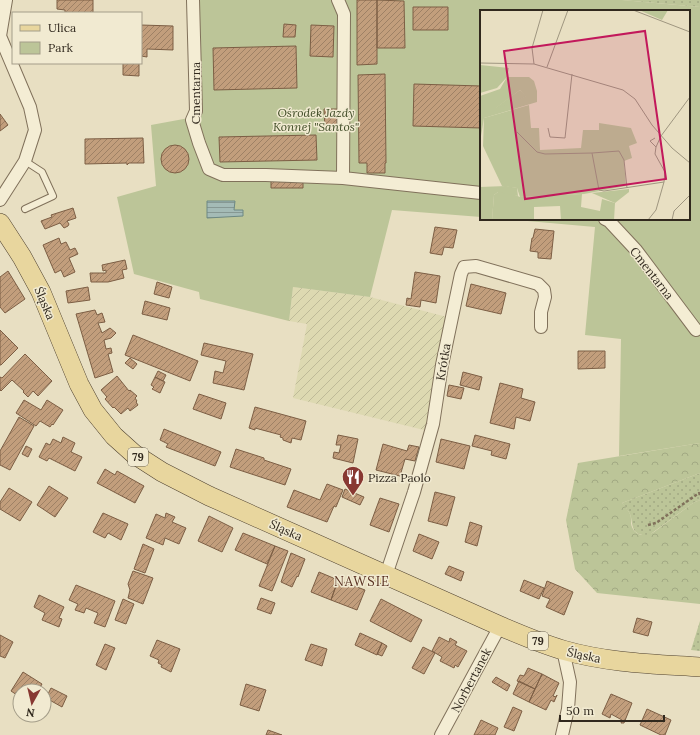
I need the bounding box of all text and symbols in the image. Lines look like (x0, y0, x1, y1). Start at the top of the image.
inset map (480, 10, 690, 220)
legend (12, 12, 142, 64)
text: Ulica (48, 20, 76, 35)
text: Park (48, 40, 74, 55)
street label: Cmentarna (188, 62, 203, 124)
park label: Ośrodek Jazdy Konnej "Santos" (273, 105, 359, 134)
street label: Cmentarna (627, 244, 677, 302)
street label: Śląska (31, 284, 59, 322)
street label: Krótka (432, 342, 454, 382)
road number: 79 (128, 448, 148, 466)
restaurant icon: Pizza Paolo (340, 464, 366, 497)
place label: Pizza Paolo (368, 470, 431, 485)
street label: Śląska (267, 516, 305, 544)
district label: NAWSIE (334, 573, 390, 590)
road number: 79 (528, 632, 548, 650)
street label: Śląska (566, 644, 602, 666)
street label: Norbertanek (448, 645, 495, 715)
north arrow (12, 683, 52, 723)
scale bar (560, 697, 664, 723)
text: 50 m (566, 703, 594, 718)
text: N (25, 705, 36, 720)

